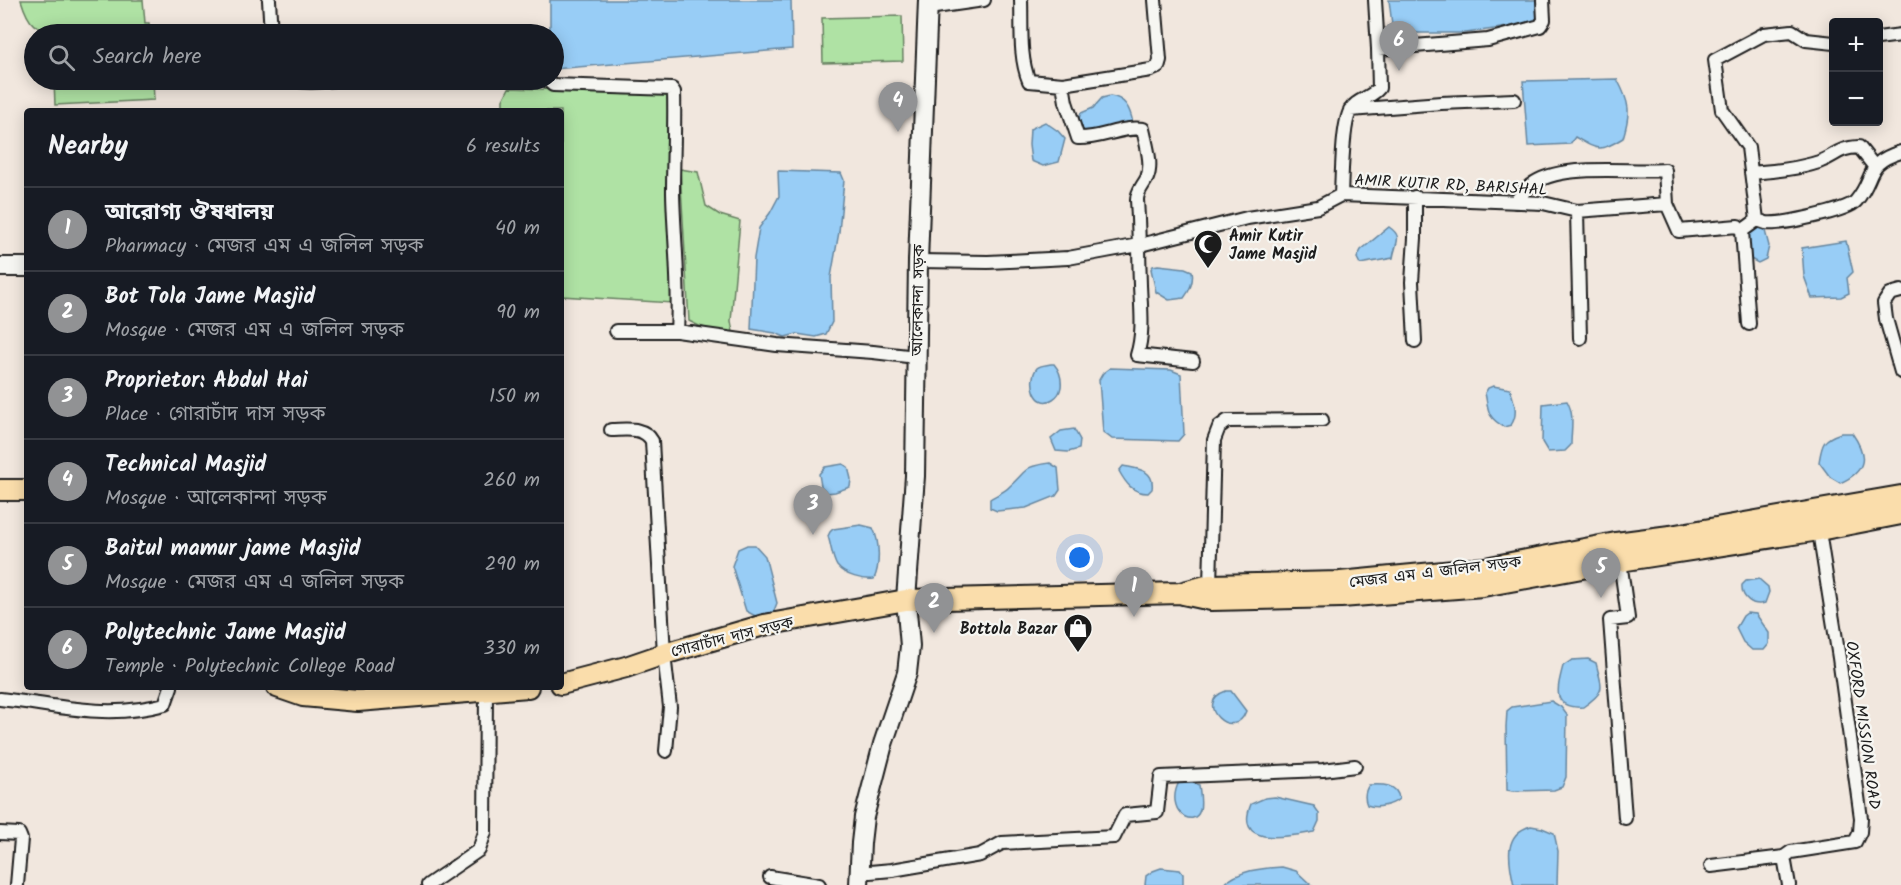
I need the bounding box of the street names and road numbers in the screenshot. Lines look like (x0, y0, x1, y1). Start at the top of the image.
street label: AMIR KUTIR RD, BARISHAL (1354, 168, 1548, 203)
street label: আলেকান্দা সড়ক (905, 243, 932, 357)
street label: মেজর এম এ জলিল সড়ক (1348, 549, 1524, 595)
street label: গোরাচাঁদ দাস সড়ক (668, 610, 797, 665)
street label: OXFORD MISSION ROAD (1838, 639, 1887, 811)

